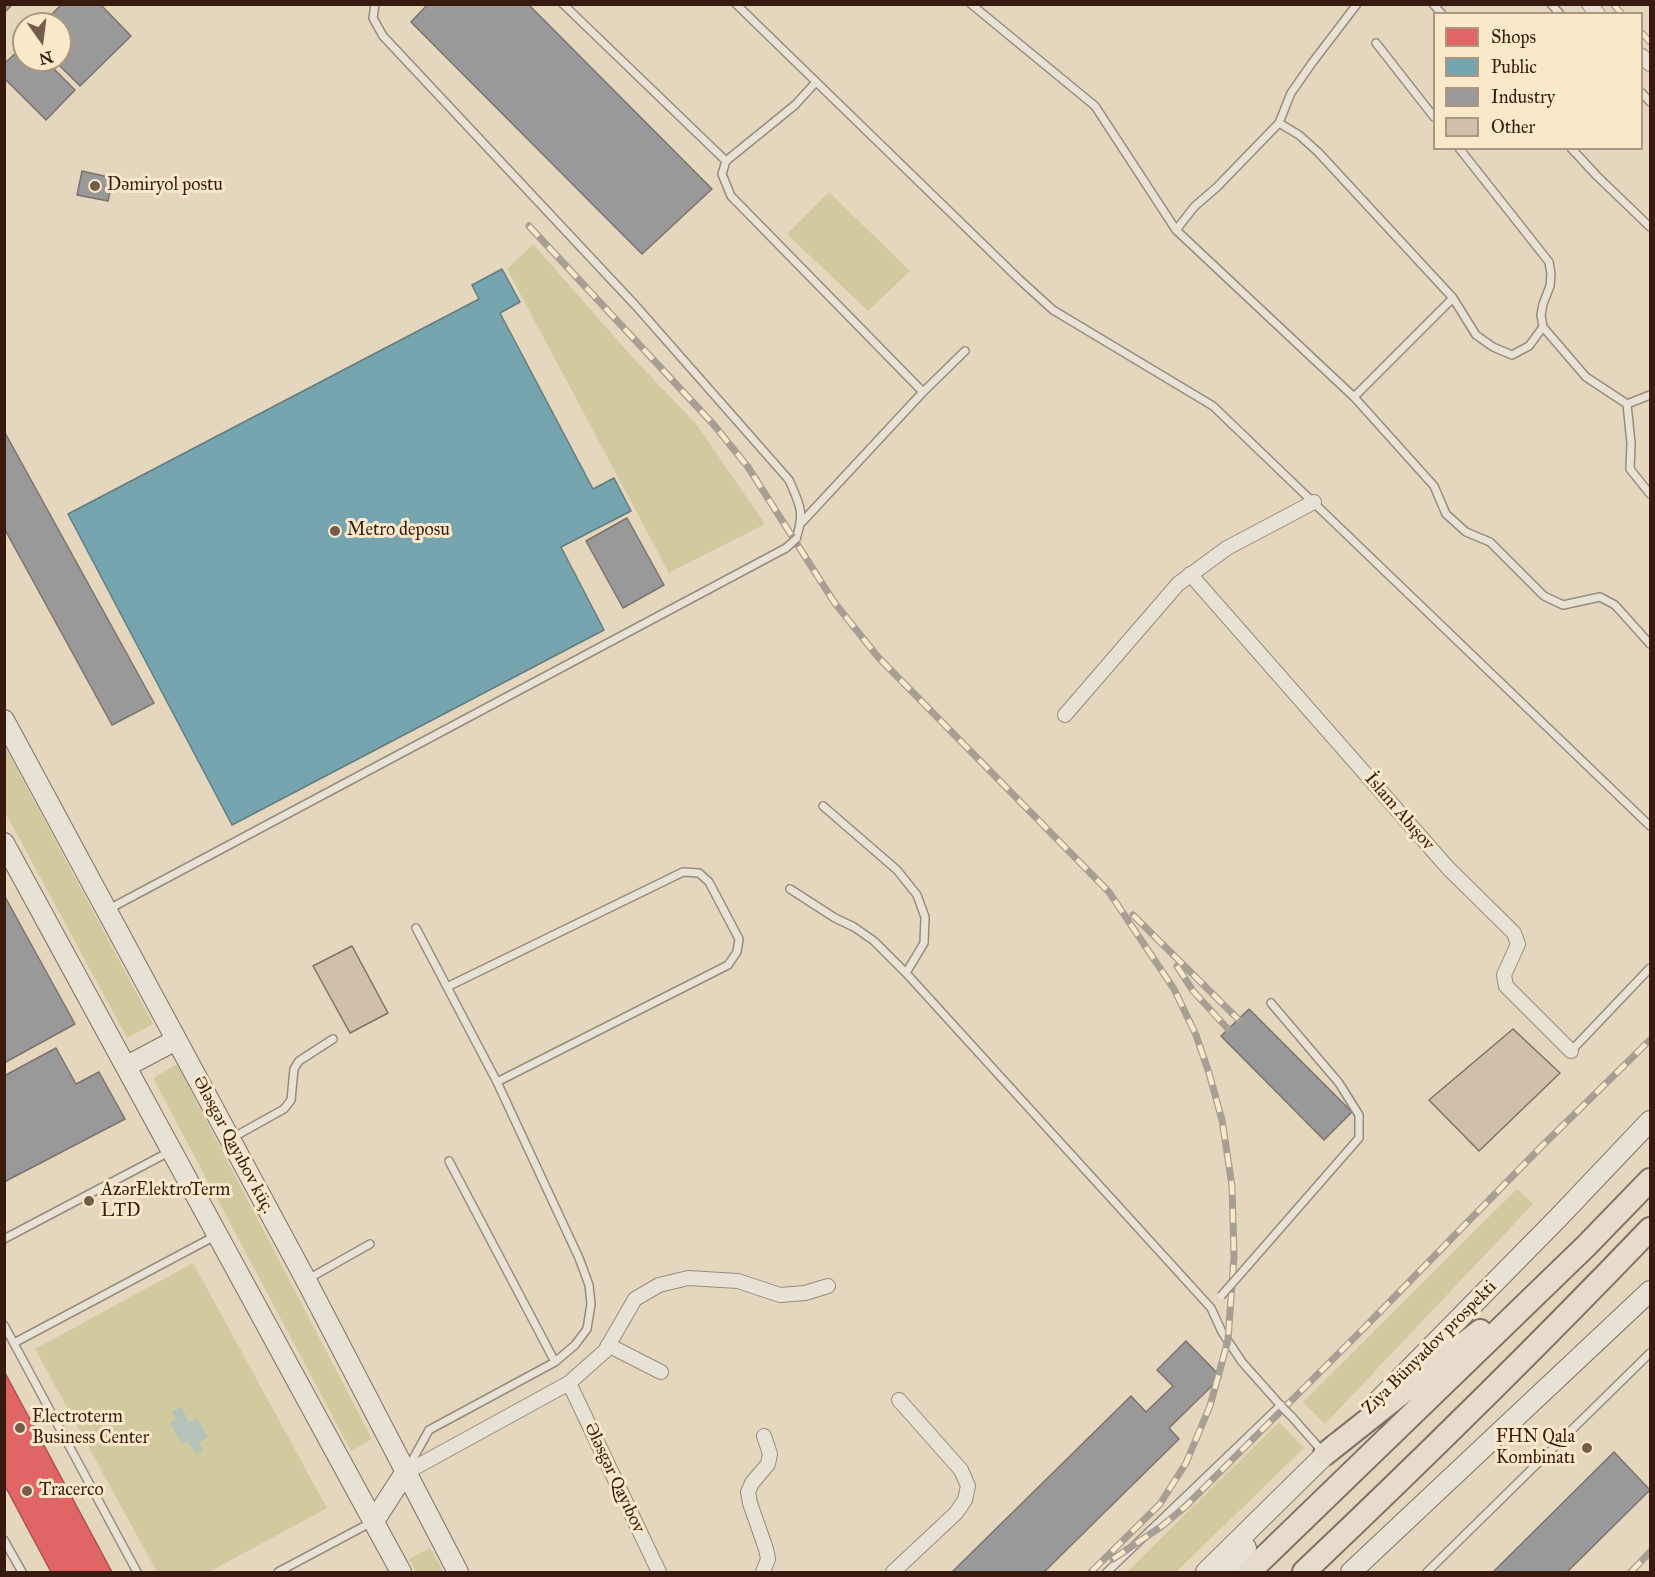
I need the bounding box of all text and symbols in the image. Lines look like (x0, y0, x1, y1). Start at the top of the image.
north arrow (12, 12, 72, 72)
legend (1433, 12, 1643, 150)
text: Shops (1491, 26, 1536, 48)
text: N (37, 47, 55, 69)
text: Public (1491, 56, 1537, 78)
text: Industry (1491, 86, 1555, 108)
text: Other (1491, 116, 1535, 138)
place label: Dəmiryol postu (107, 175, 223, 197)
marker: Dəmiryol postu (88, 179, 102, 193)
place label: Metro deposu (347, 520, 450, 542)
marker: Metro deposu (328, 524, 342, 538)
street label: İslam Abışov (1359, 769, 1439, 855)
street label: Ələsgər Qayıbov küç. (188, 1073, 278, 1217)
place label: AzərElektroTerm LTD (101, 1180, 230, 1222)
marker: AzərElektroTerm LTD (82, 1194, 96, 1208)
street label: Ziya Bünyadov prospekti (1358, 1276, 1502, 1420)
place label: Electroterm Business Center (32, 1407, 149, 1450)
street label: Ələsgər Qayıbov (579, 1419, 649, 1537)
marker: Electroterm Business Center (13, 1421, 27, 1435)
place label: FHN Qala Kombinatı (1496, 1427, 1575, 1470)
marker: FHN Qala Kombinatı (1580, 1441, 1594, 1455)
place label: Tracerco (39, 1480, 104, 1502)
marker: Tracerco (20, 1484, 34, 1498)

